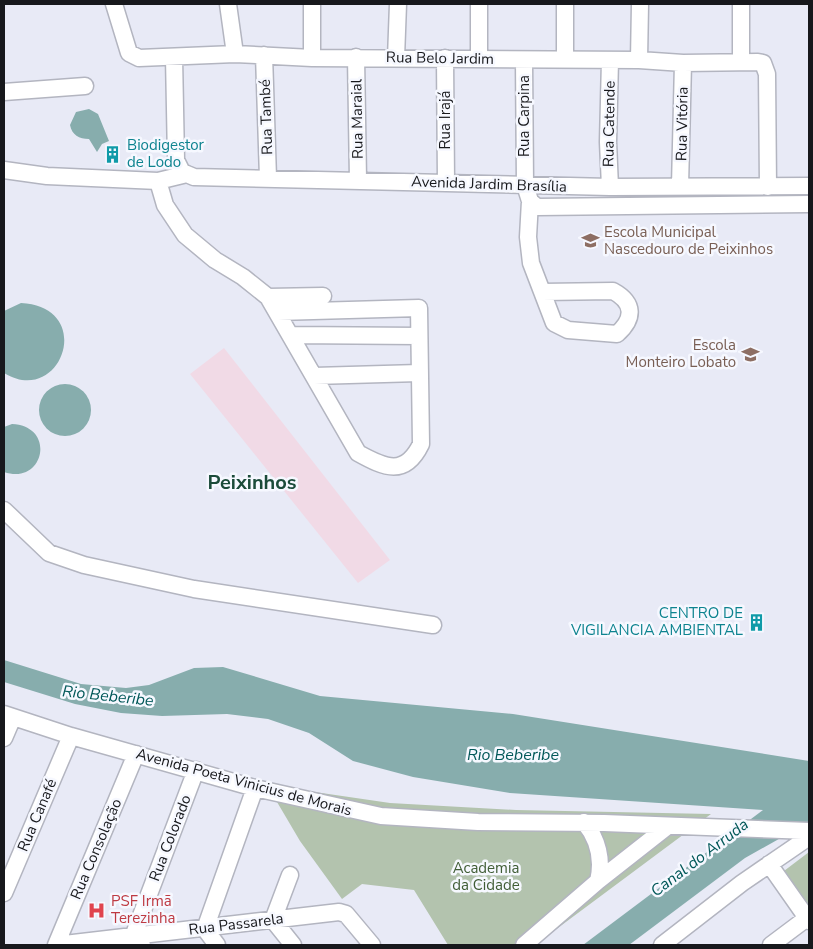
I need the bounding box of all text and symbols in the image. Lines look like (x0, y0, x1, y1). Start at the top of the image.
street label: Rua Belo Jardim (386, 47, 494, 69)
street label: Rua Carpina (514, 75, 534, 157)
street label: Rua Maraial (346, 78, 368, 159)
street label: Rua També (255, 79, 277, 155)
street label: Rua Catende (598, 81, 620, 167)
street label: Rua Vitória (671, 87, 693, 161)
street label: Rua Irajá (435, 91, 455, 149)
place label: Biodigestor de Lodo (127, 135, 205, 172)
building icon: Biodigestor de Lodo (103, 144, 123, 164)
street label: Avenida Jardim Brasília (411, 171, 567, 197)
place label: Escola Municipal Nascedouro de Peixinhos (604, 222, 773, 259)
school or university icon: Escola Municipal Nascedouro de Peixinhos (580, 231, 600, 251)
place label: Escola Monteiro Lobato (626, 335, 736, 372)
school or university icon: Escola Monteiro Lobato (740, 344, 760, 364)
district label: Peixinhos (207, 469, 297, 496)
place label: CENTRO DE VIGILANCIA AMBIENTAL (570, 603, 743, 640)
building icon: CENTRO DE VIGILANCIA AMBIENTAL (747, 612, 767, 632)
water label: Rio Beberibe (61, 680, 155, 712)
street label: Avenida Poeta Vinicius de Morais (134, 744, 354, 820)
water label: Rio Beberibe (467, 744, 559, 766)
street label: Rua Canafé (13, 776, 61, 854)
street label: Rua Colorado (144, 792, 196, 884)
street label: Rua Consolação (66, 795, 126, 903)
water label: Canal do Arruda (646, 814, 753, 902)
park label: Academia da Cidade (452, 858, 520, 895)
place label: PSF Irmã Terezinha (111, 891, 176, 928)
hospital icon: PSF Irmã Terezinha (87, 900, 107, 920)
street label: Rua Passarela (187, 908, 285, 940)

